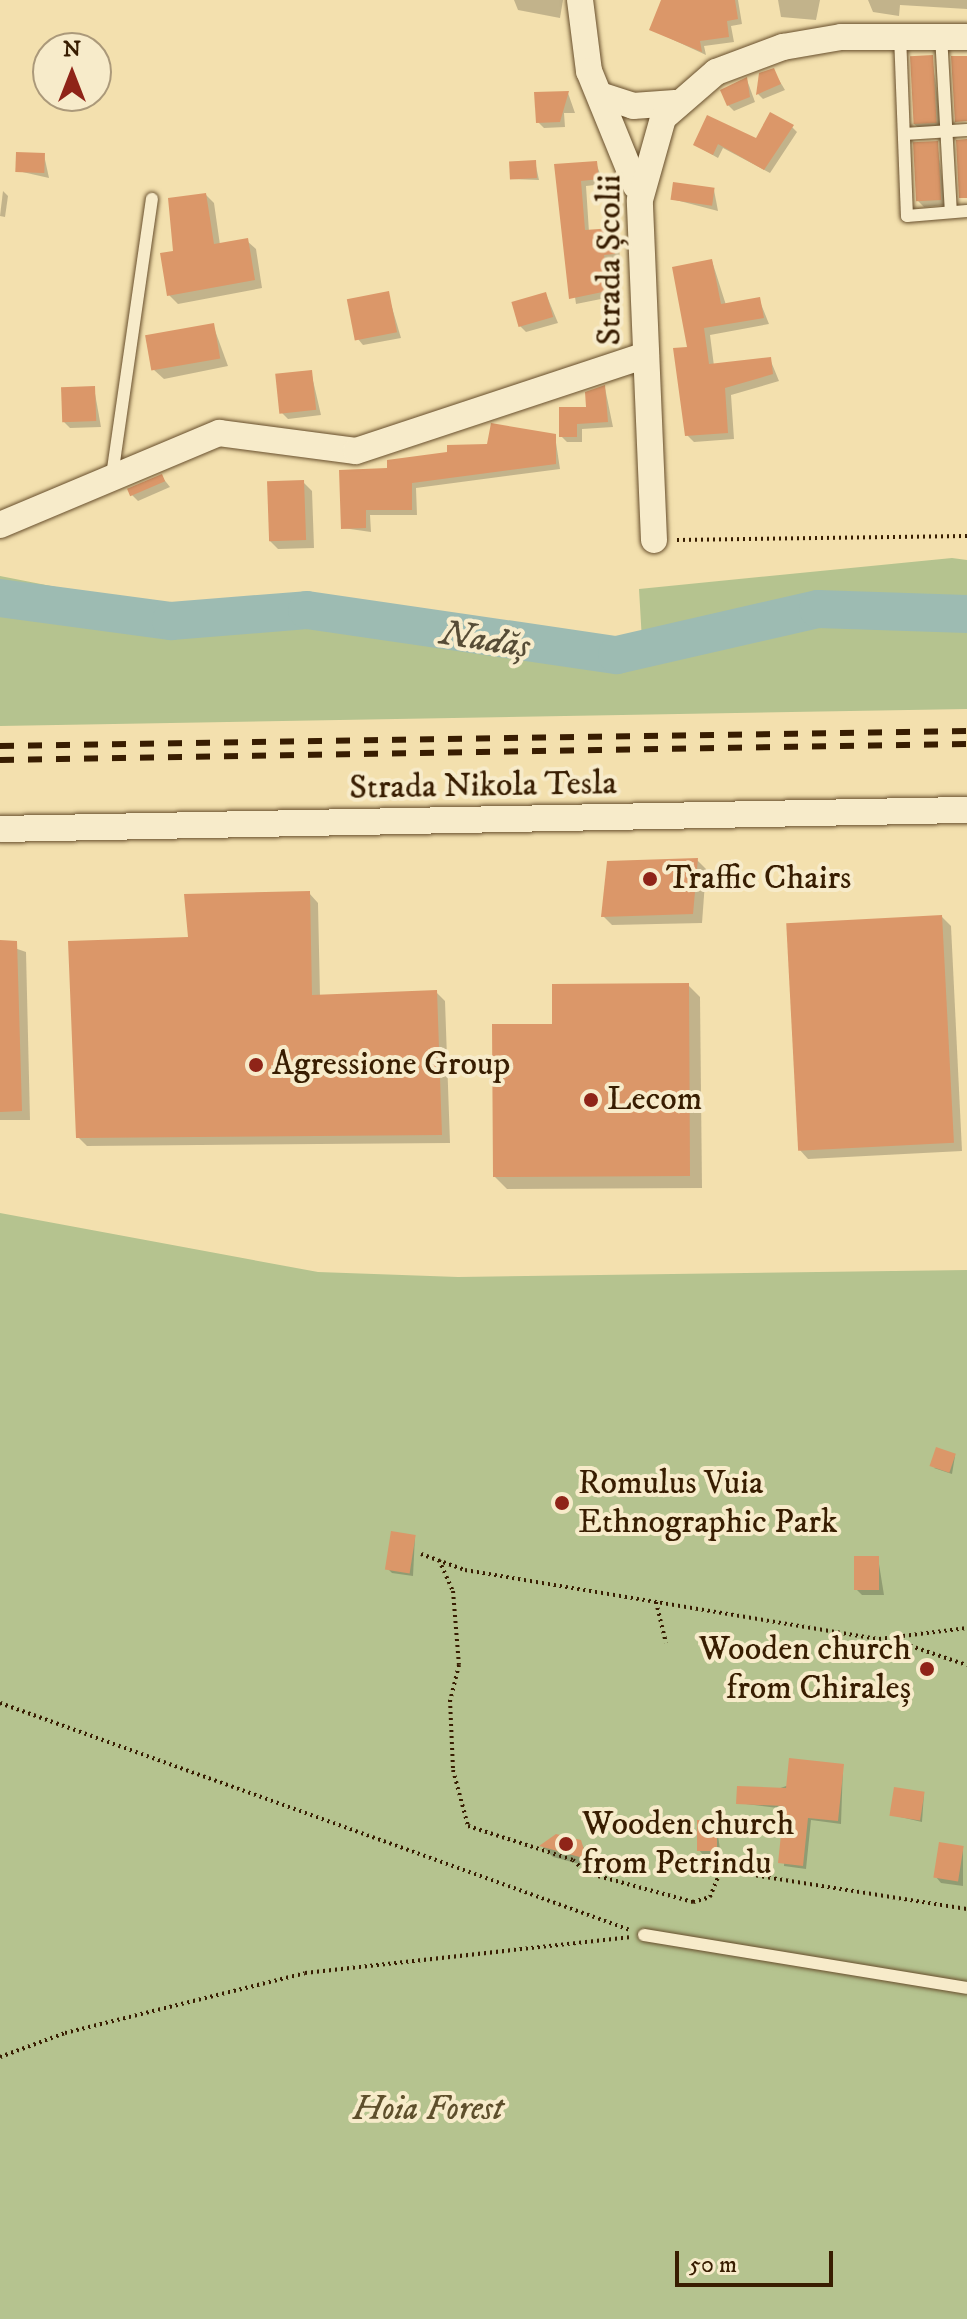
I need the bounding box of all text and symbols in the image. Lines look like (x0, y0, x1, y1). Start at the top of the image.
north arrow (32, 32, 112, 112)
text: N (63, 36, 81, 63)
street label: Strada Școlii (590, 174, 630, 346)
water label: Nadăș (437, 612, 533, 668)
street label: Strada Nikola Tesla (349, 763, 617, 809)
place label: Traffic Chairs (666, 859, 851, 899)
marker: Traffic Chairs (641, 870, 659, 888)
place label: Agressione Group (272, 1045, 510, 1085)
marker: Agressione Group (247, 1056, 265, 1074)
place label: Lecom (607, 1080, 702, 1120)
marker: Lecom (582, 1091, 600, 1109)
place label: Romulus Vuia Ethnographic Park (578, 1463, 838, 1542)
marker: Romulus Vuia Ethnographic Park (553, 1494, 571, 1512)
place label: Wooden church from Chiraleș (699, 1629, 911, 1708)
marker: Wooden church from Chiraleș (918, 1660, 936, 1678)
place label: Wooden church from Petrindu (582, 1804, 794, 1884)
marker: Wooden church from Petrindu (557, 1835, 575, 1853)
park label: Hoia Forest (353, 2090, 503, 2130)
scale bar (679, 2235, 837, 2285)
text: 50 m (689, 2250, 737, 2280)

